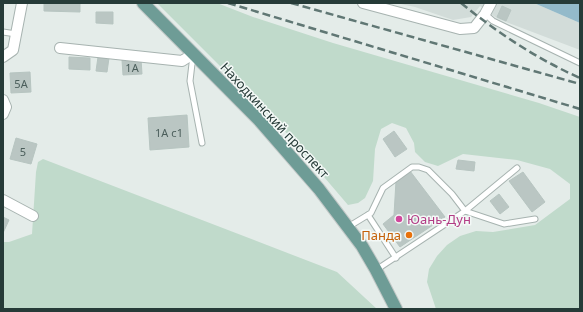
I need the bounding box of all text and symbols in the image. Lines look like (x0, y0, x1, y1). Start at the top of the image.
street label: Находкинский проспект (217, 58, 333, 182)
house number: 1А (125, 60, 140, 75)
house number: 5А (14, 76, 29, 91)
house number: 1А с1 (155, 125, 183, 140)
house number: 5 (20, 144, 26, 159)
place label: Юань-Дун (407, 210, 471, 228)
marker: Юань-Дун (394, 214, 404, 224)
place label: Панда (361, 226, 401, 244)
marker: Панда (404, 230, 414, 240)

